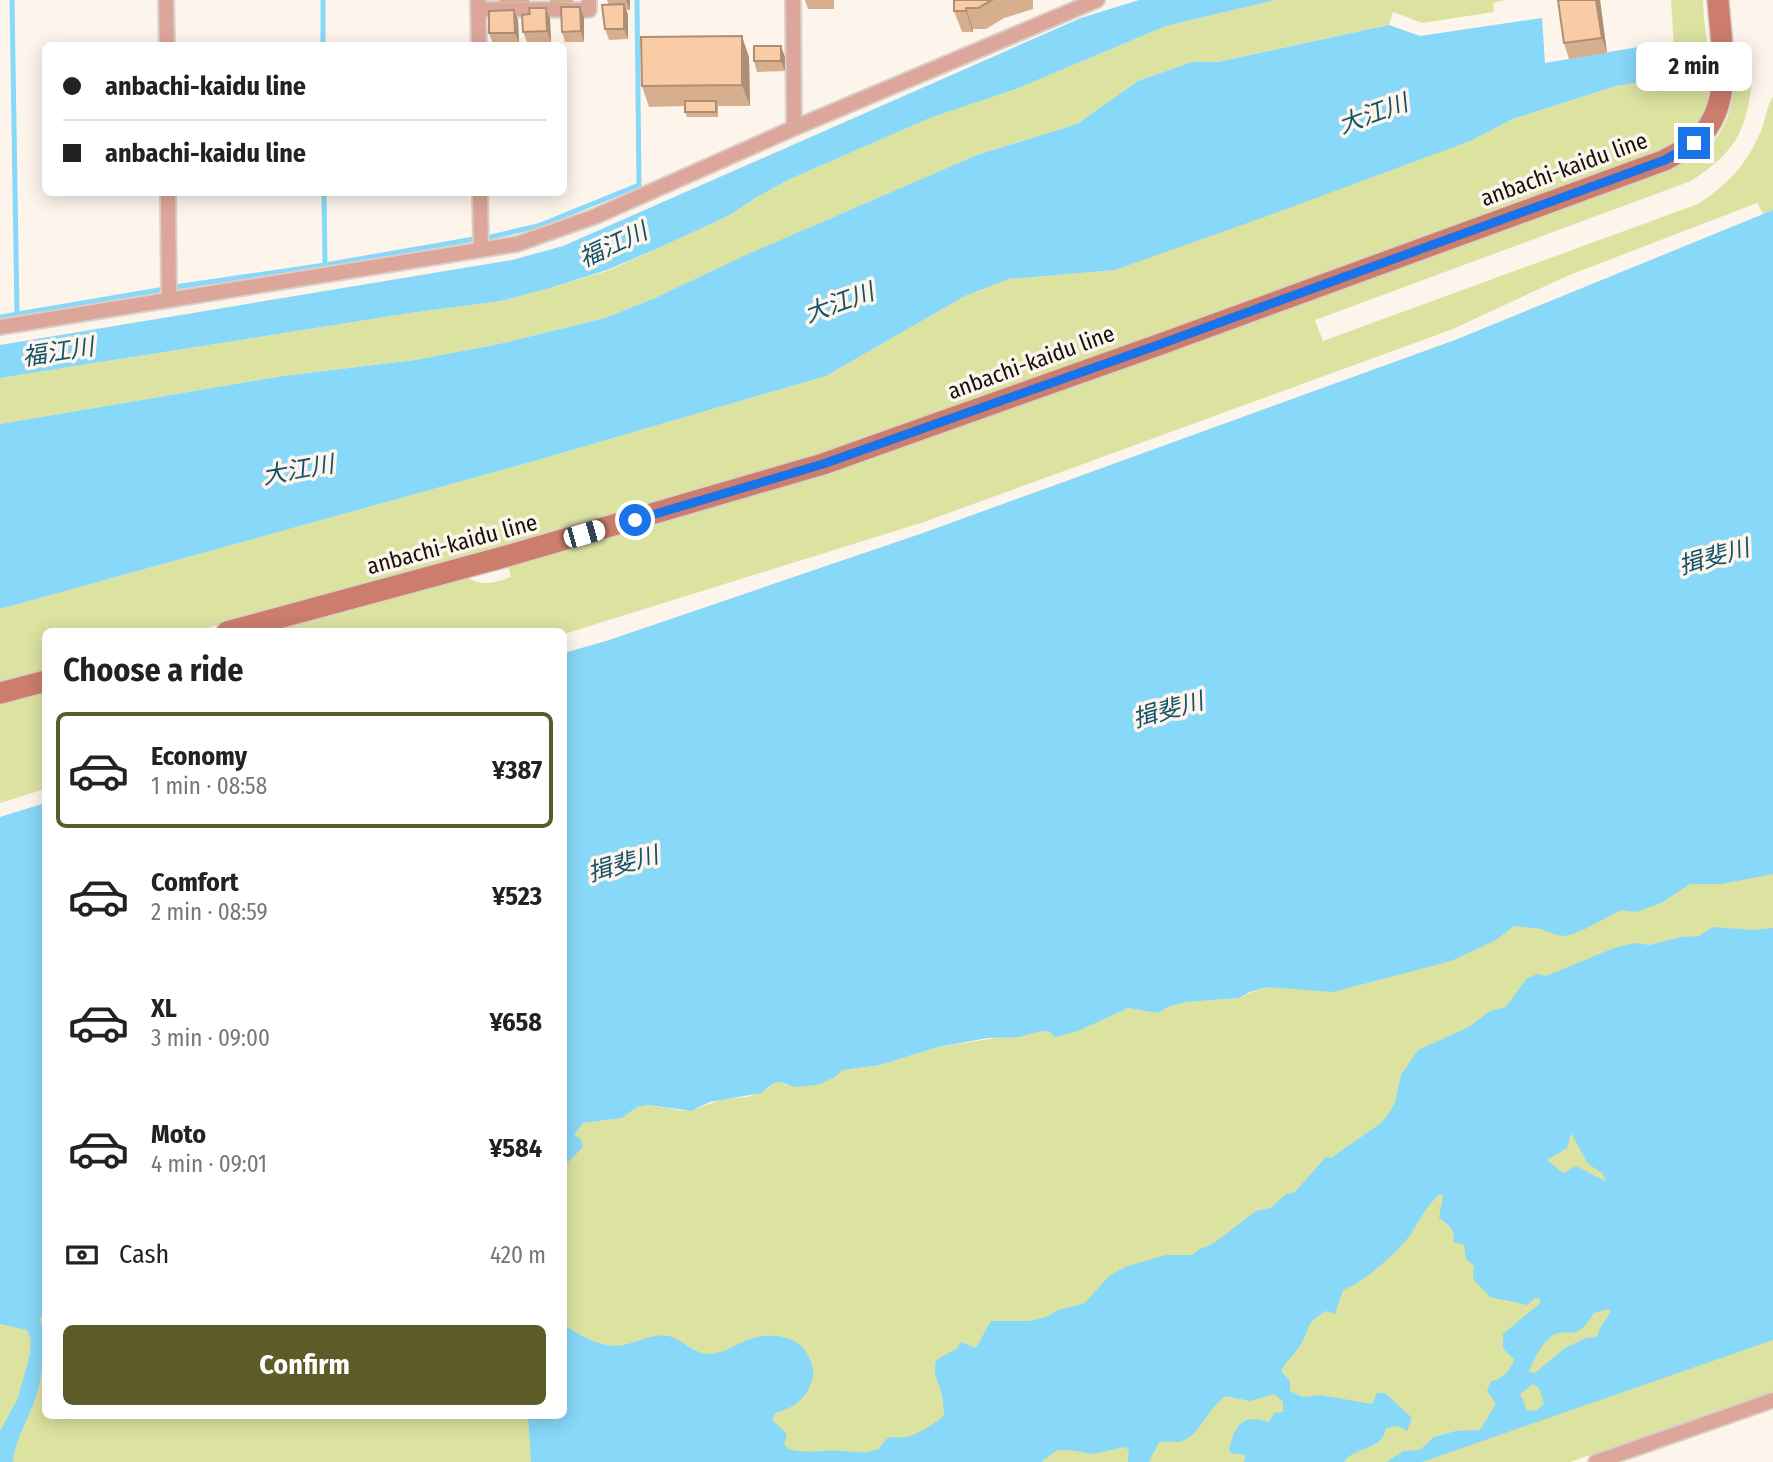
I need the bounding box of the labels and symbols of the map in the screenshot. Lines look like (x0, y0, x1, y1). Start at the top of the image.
callout: 2 min (1636, 41, 1752, 90)
water label: 大江川 (1334, 88, 1414, 139)
street label: anbachi-kaidu line (1477, 126, 1651, 212)
route end (1678, 127, 1710, 159)
water label: 福江川 (574, 216, 654, 273)
water label: 大江川 (800, 277, 880, 328)
street label: anbachi-kaidu line (944, 319, 1118, 405)
water label: 福江川 (20, 332, 99, 371)
water label: 大江川 (260, 449, 339, 490)
route start (619, 504, 651, 536)
street label: anbachi-kaidu line (364, 508, 540, 580)
car (561, 518, 608, 550)
water label: 揖斐川 (1676, 533, 1755, 580)
water label: 揖斐川 (1130, 686, 1209, 733)
water label: 揖斐川 (585, 840, 664, 887)

